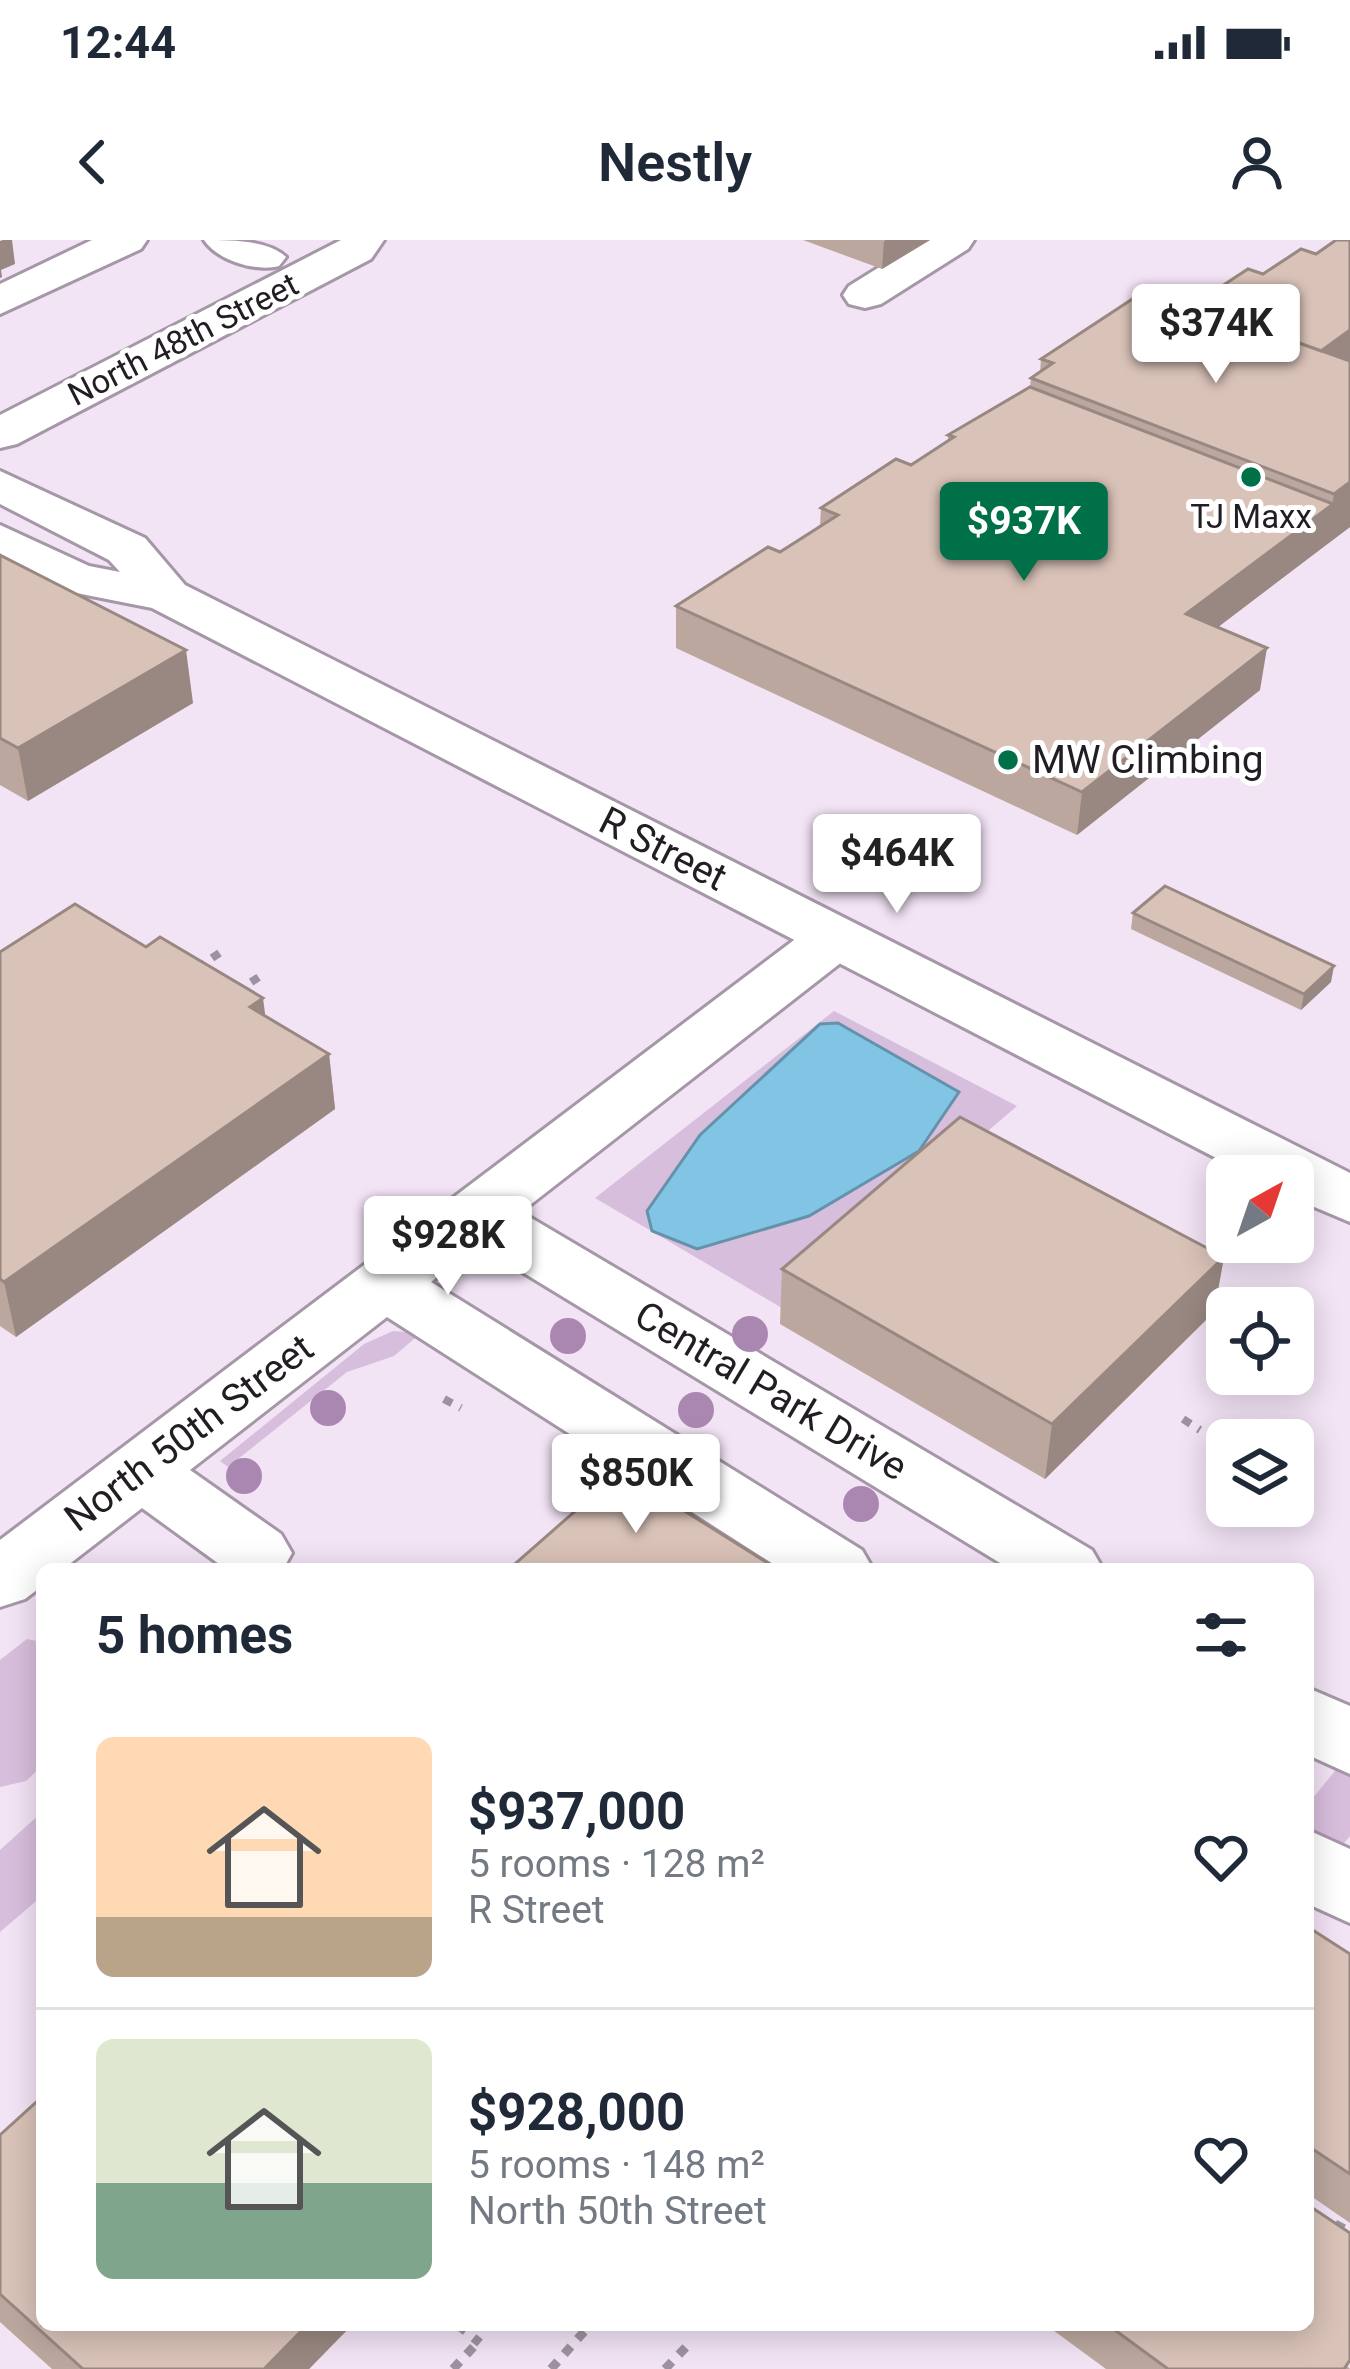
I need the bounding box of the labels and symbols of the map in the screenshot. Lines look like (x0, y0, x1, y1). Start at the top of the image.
street label: North 48th Street (62, 264, 304, 414)
pin: $374K (1132, 284, 1300, 386)
marker: TJ Maxx (1238, 464, 1264, 490)
pin: $937K (940, 482, 1108, 584)
place label: TJ Maxx (1190, 497, 1312, 536)
place label: MW Climbing (1032, 737, 1264, 783)
marker: MW Climbing (995, 747, 1021, 773)
street label: R Street (592, 797, 734, 901)
pin: $464K (813, 814, 981, 916)
north arrow (1206, 1155, 1314, 1263)
pin: $928K (364, 1196, 532, 1298)
street label: Central Park Drive (627, 1292, 915, 1490)
street label: North 50th Street (56, 1325, 322, 1541)
pin: $850K (552, 1434, 720, 1536)

